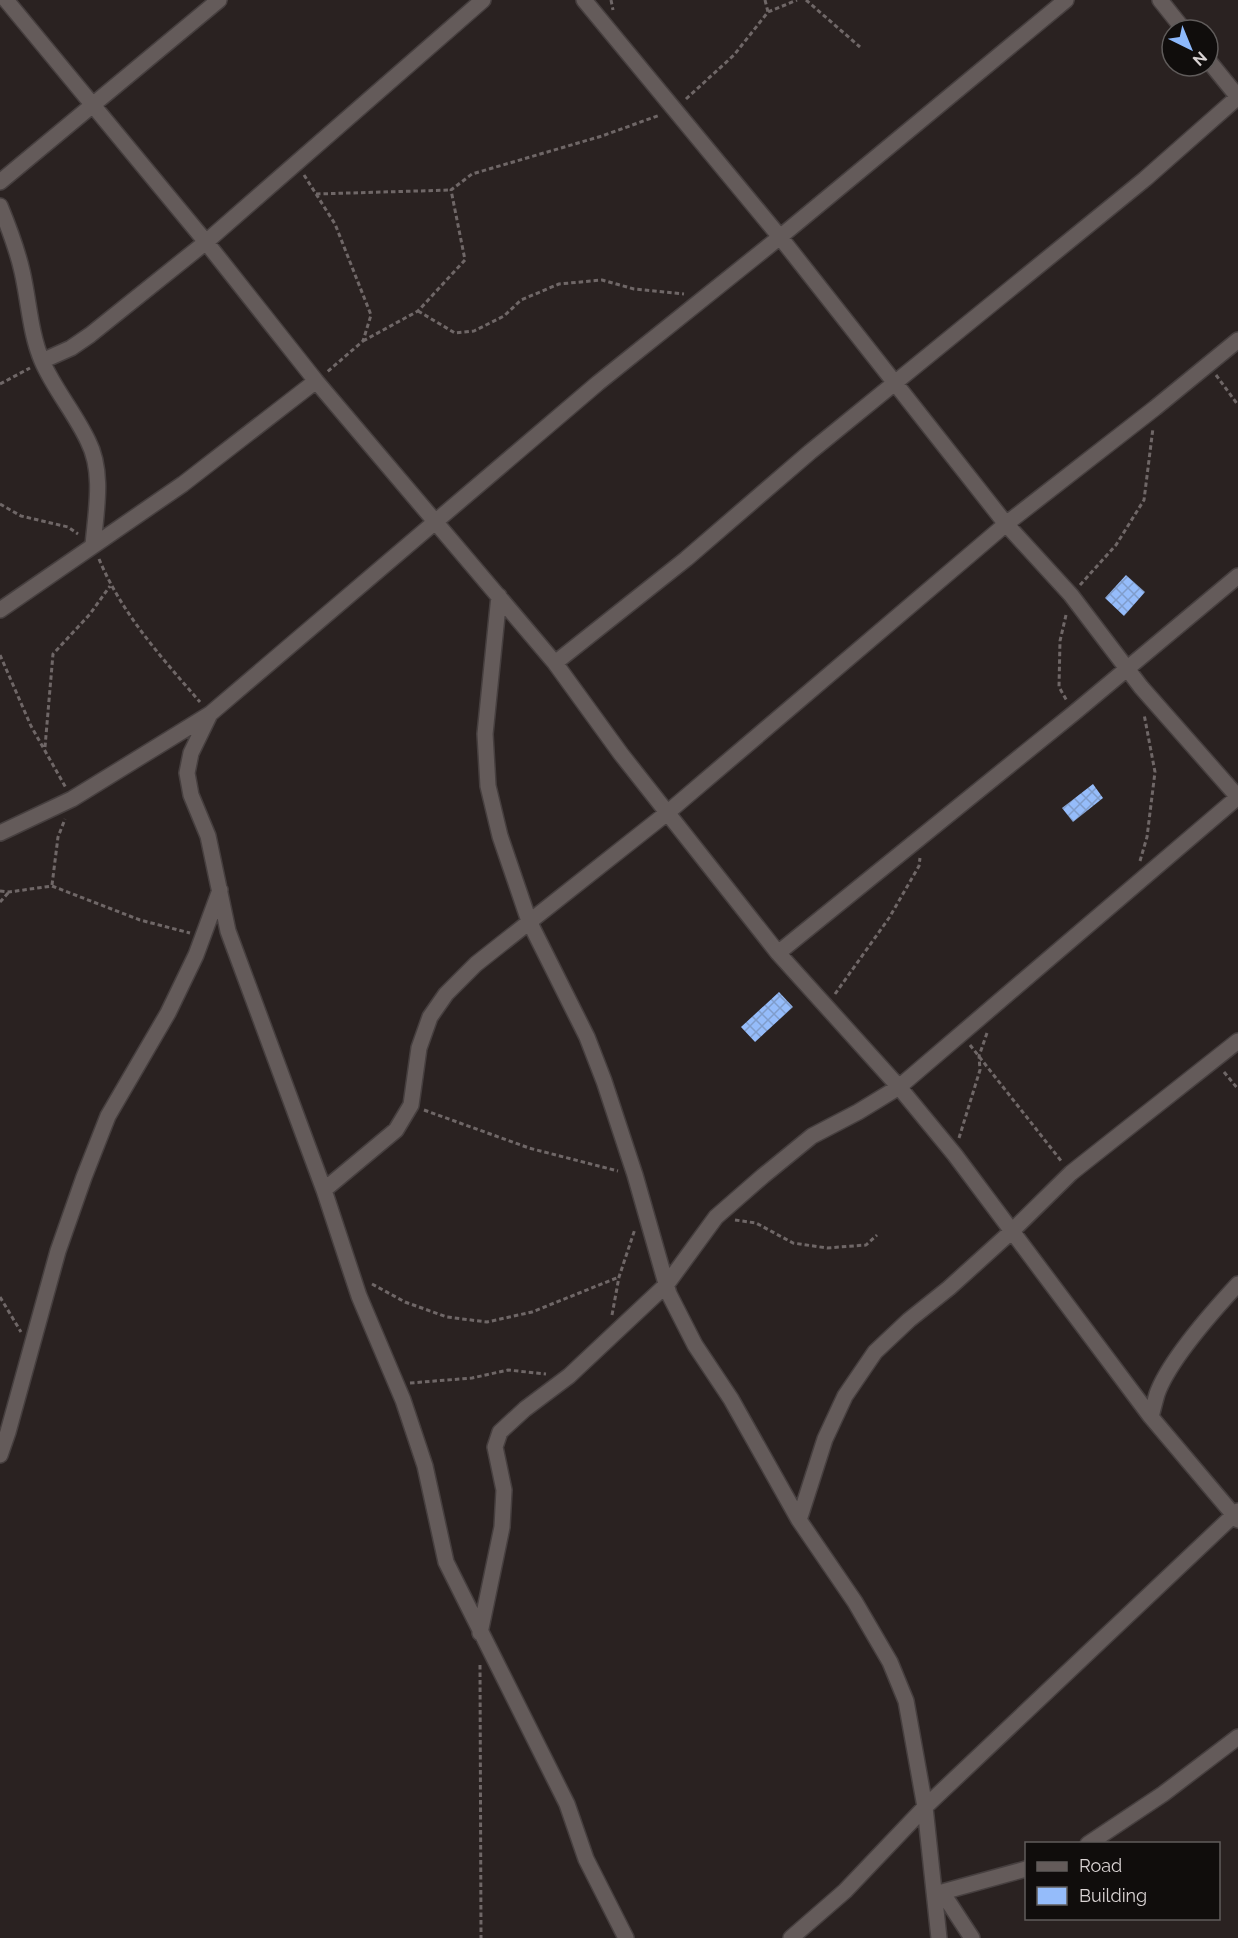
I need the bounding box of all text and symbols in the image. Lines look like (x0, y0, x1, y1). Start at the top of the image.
north arrow (1160, 18, 1220, 78)
text: N (1189, 47, 1211, 70)
legend (1025, 1842, 1220, 1920)
text: Road (1079, 1855, 1122, 1876)
text: Building (1079, 1885, 1147, 1906)

